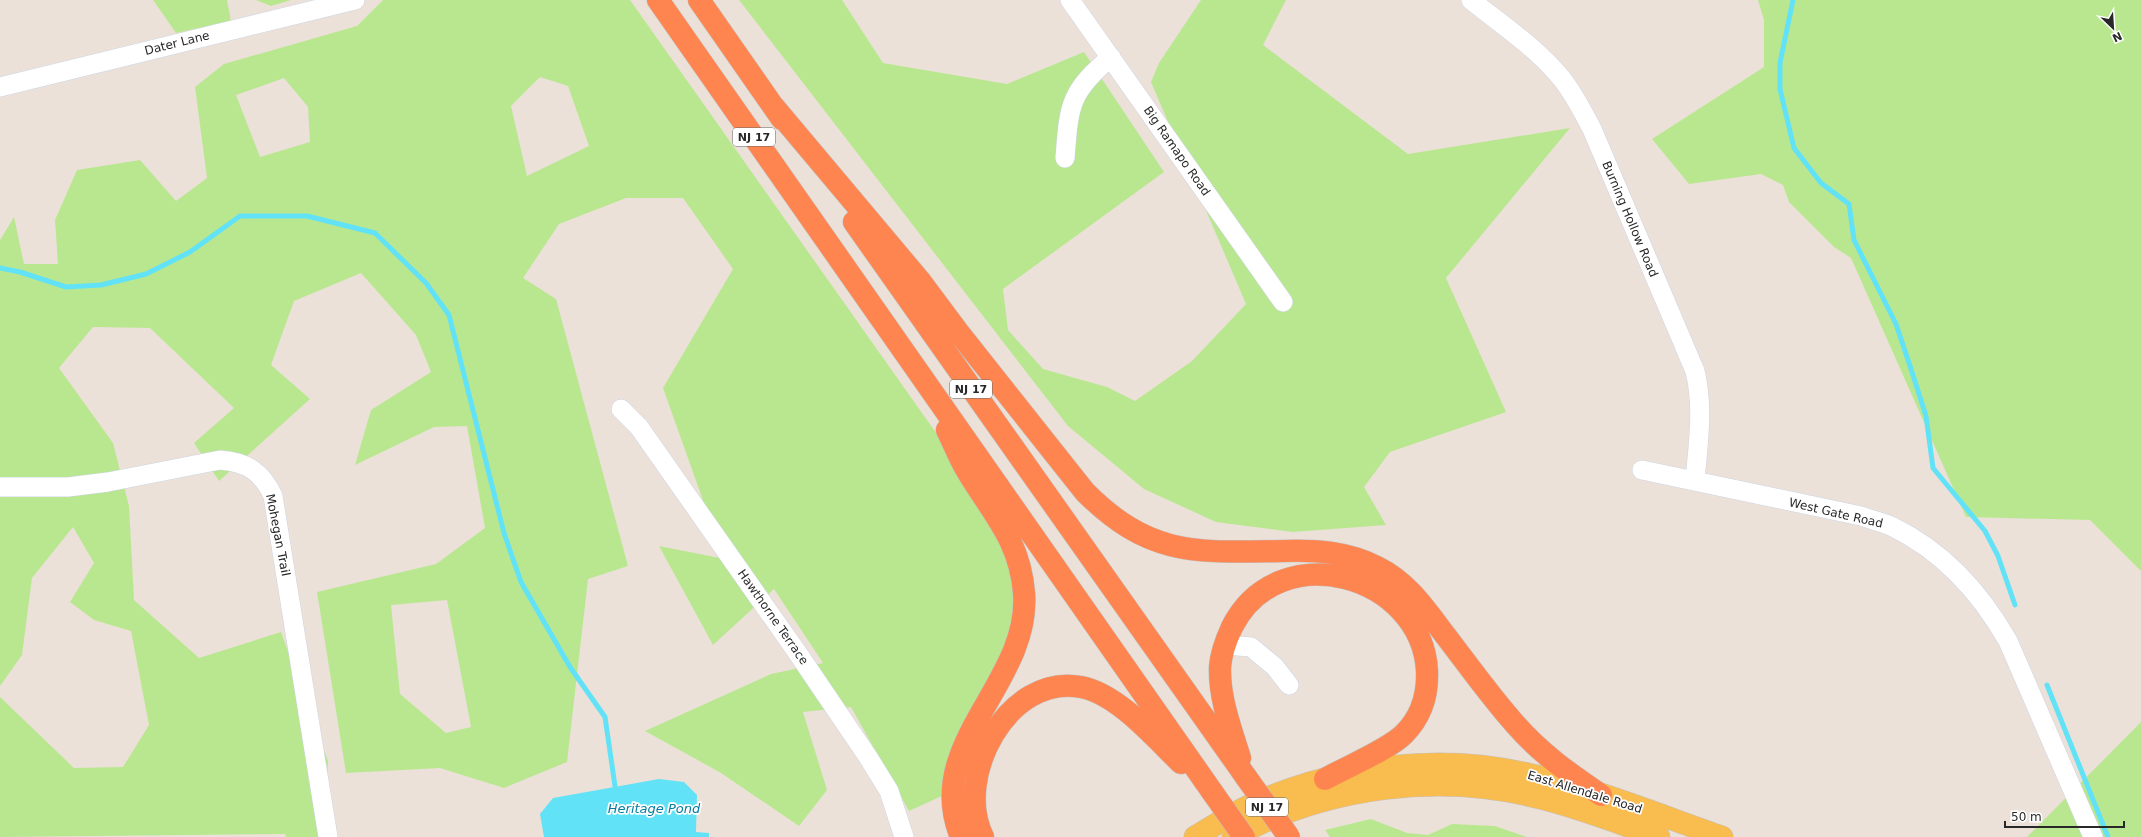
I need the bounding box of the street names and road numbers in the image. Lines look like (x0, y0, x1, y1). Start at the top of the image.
street label: Dater Lane (143, 28, 211, 58)
street label: Big Ramapo Road (1141, 103, 1213, 199)
road number: NJ 17 (733, 128, 775, 146)
street label: Burning Hollow Road (1599, 159, 1661, 279)
road number: NJ 17 (950, 380, 992, 398)
street label: Mohegan Trail (263, 493, 293, 577)
street label: West Gate Road (1788, 495, 1884, 531)
street label: Hawthorne Terrace (735, 567, 811, 667)
street label: East Allendale Road (1526, 768, 1644, 816)
road number: NJ 17 (1246, 798, 1288, 816)

